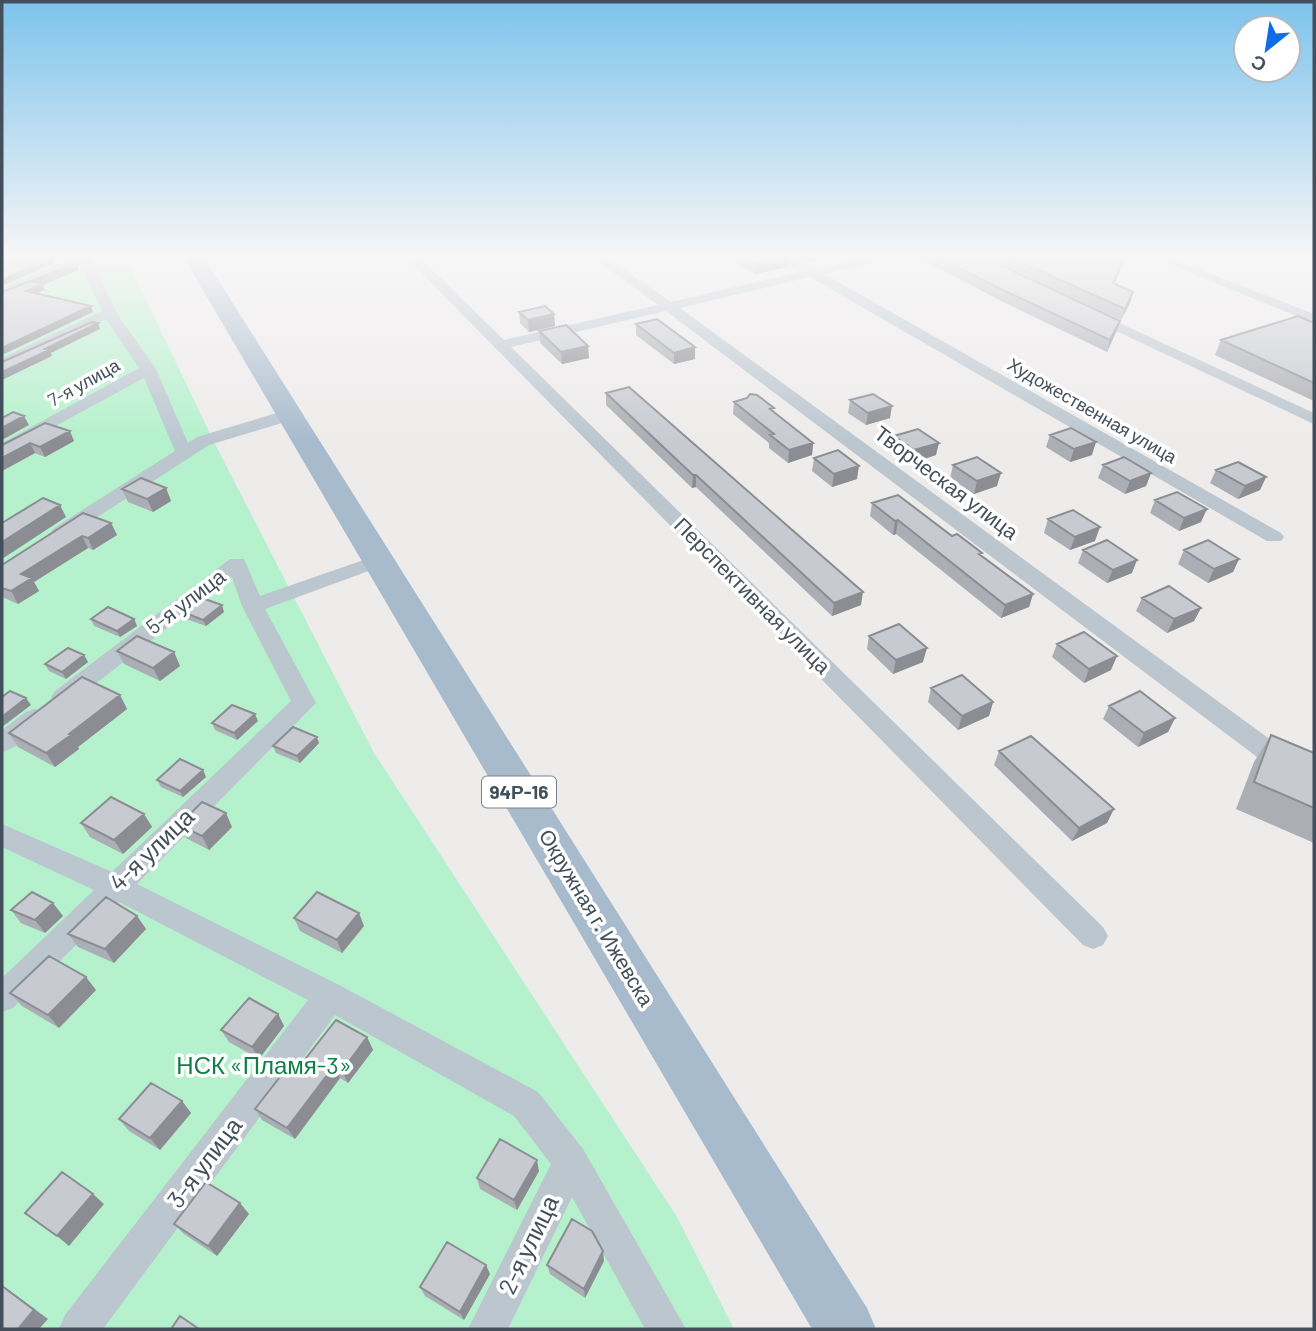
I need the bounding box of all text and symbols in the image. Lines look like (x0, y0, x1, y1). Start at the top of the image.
north arrow (1232, 14, 1302, 84)
text: С (1246, 51, 1270, 78)
street label: 7-я улица (44, 353, 124, 411)
street label: Художественная улица (1004, 353, 1182, 468)
street label: Творческая улица (870, 420, 1024, 544)
street label: Перспективная улица (670, 512, 837, 678)
street label: 5-я улица (141, 563, 230, 639)
road number: 94Р-16 (482, 776, 556, 807)
street label: 4-я улица (103, 801, 200, 896)
street label: Окружная г. Ижевска (535, 824, 660, 1010)
park label: НСК «Пламя-3» (176, 1050, 352, 1079)
street label: 3-я улица (160, 1111, 248, 1213)
street label: 2-я улица (491, 1190, 564, 1298)

